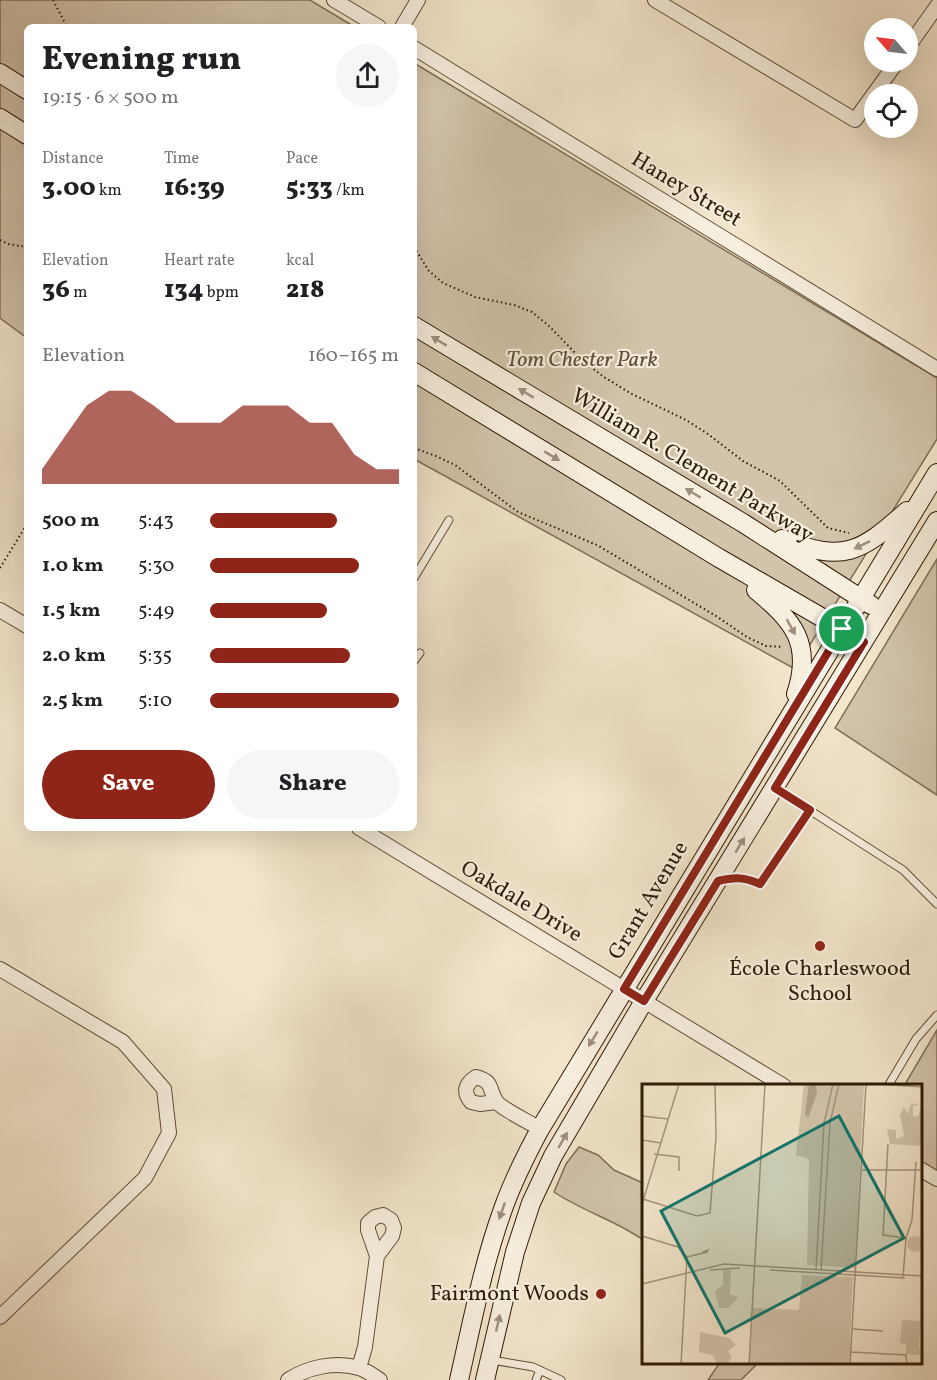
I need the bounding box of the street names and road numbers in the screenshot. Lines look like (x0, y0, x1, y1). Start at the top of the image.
street label: Haney Street (625, 145, 747, 235)
street label: William R. Clement Parkway (565, 381, 819, 551)
street label: Grant Avenue (601, 836, 697, 966)
street label: Oakdale Drive (454, 853, 588, 951)

